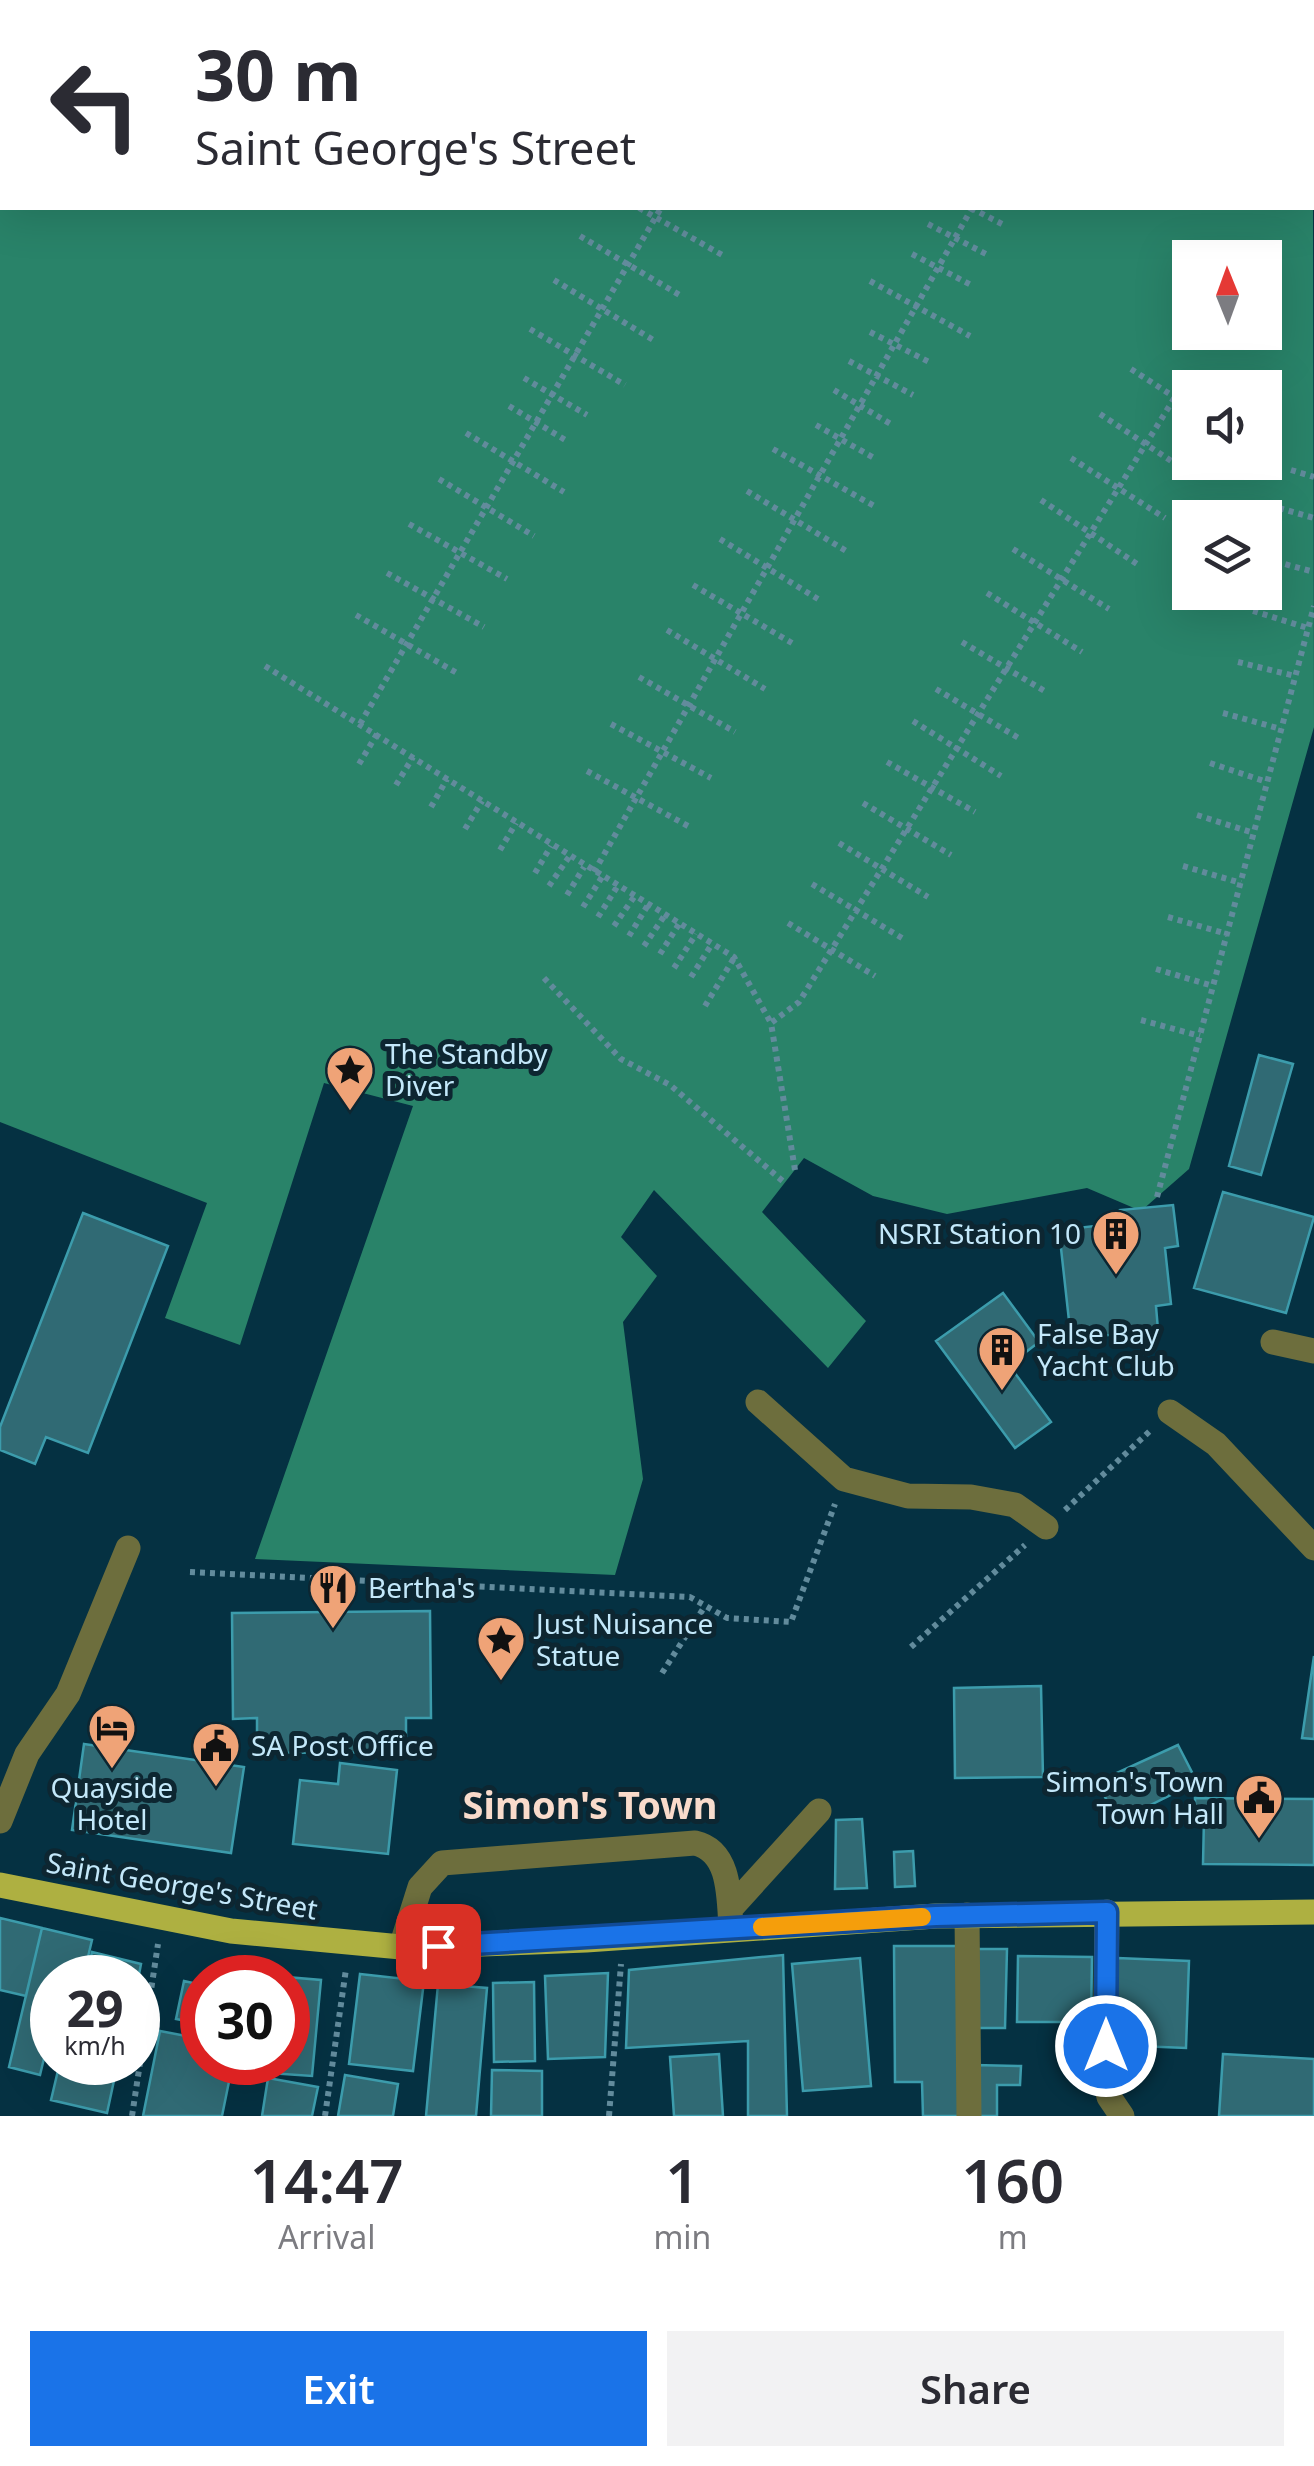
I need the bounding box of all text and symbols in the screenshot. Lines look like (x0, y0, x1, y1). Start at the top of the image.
text: 30 m (195, 26, 362, 122)
icon: left (30, 40, 160, 170)
text: Saint George's Street (195, 117, 636, 178)
north arrow (1172, 240, 1282, 350)
map controls (1172, 240, 1282, 610)
button: sound (1172, 370, 1282, 480)
button: layers (1172, 500, 1282, 610)
place label: The Standby Diver (385, 1034, 548, 1104)
place icon: The Standby Diver (324, 1044, 376, 1112)
building icon: NSRI Station 10 (1090, 1208, 1142, 1276)
place label: NSRI Station 10 (878, 1214, 1081, 1252)
place label: False Bay Yacht Club (1037, 1314, 1175, 1384)
building icon: False Bay Yacht Club (976, 1324, 1028, 1392)
restaurant icon: Bertha's (307, 1562, 359, 1630)
place label: Bertha's (368, 1568, 475, 1606)
place label: Just Nuisance Statue (533, 1604, 713, 1674)
place icon: Just Nuisance Statue (475, 1614, 527, 1682)
hotel icon: Quayside Hotel (86, 1702, 138, 1770)
public building icon: SA Post Office (190, 1720, 242, 1788)
place label: SA Post Office (251, 1726, 434, 1764)
place label: Simon's Town Town Hall (1046, 1762, 1224, 1832)
place label: Quayside Hotel (51, 1768, 173, 1838)
public building icon: Simon's Town Town Hall (1233, 1772, 1285, 1840)
district label: Simon's Town (463, 1778, 717, 1830)
street label: Saint George's Street (44, 1842, 321, 1928)
pin (396, 1904, 481, 1989)
icon: arrive (411, 1919, 466, 1974)
speed limit sign: 30 (180, 1955, 310, 2085)
text: 29 (66, 1974, 124, 2042)
position arrow (1054, 1994, 1158, 2098)
text: km/h (64, 2028, 126, 2062)
text: 14:47 (250, 2139, 404, 2221)
text: 1 (665, 2139, 700, 2221)
text: 160 (961, 2139, 1064, 2221)
text: Arrival (278, 2215, 376, 2258)
text: min (653, 2215, 711, 2258)
text: m (998, 2215, 1028, 2258)
button: Exit (30, 2331, 647, 2446)
button: Share (667, 2331, 1284, 2446)

